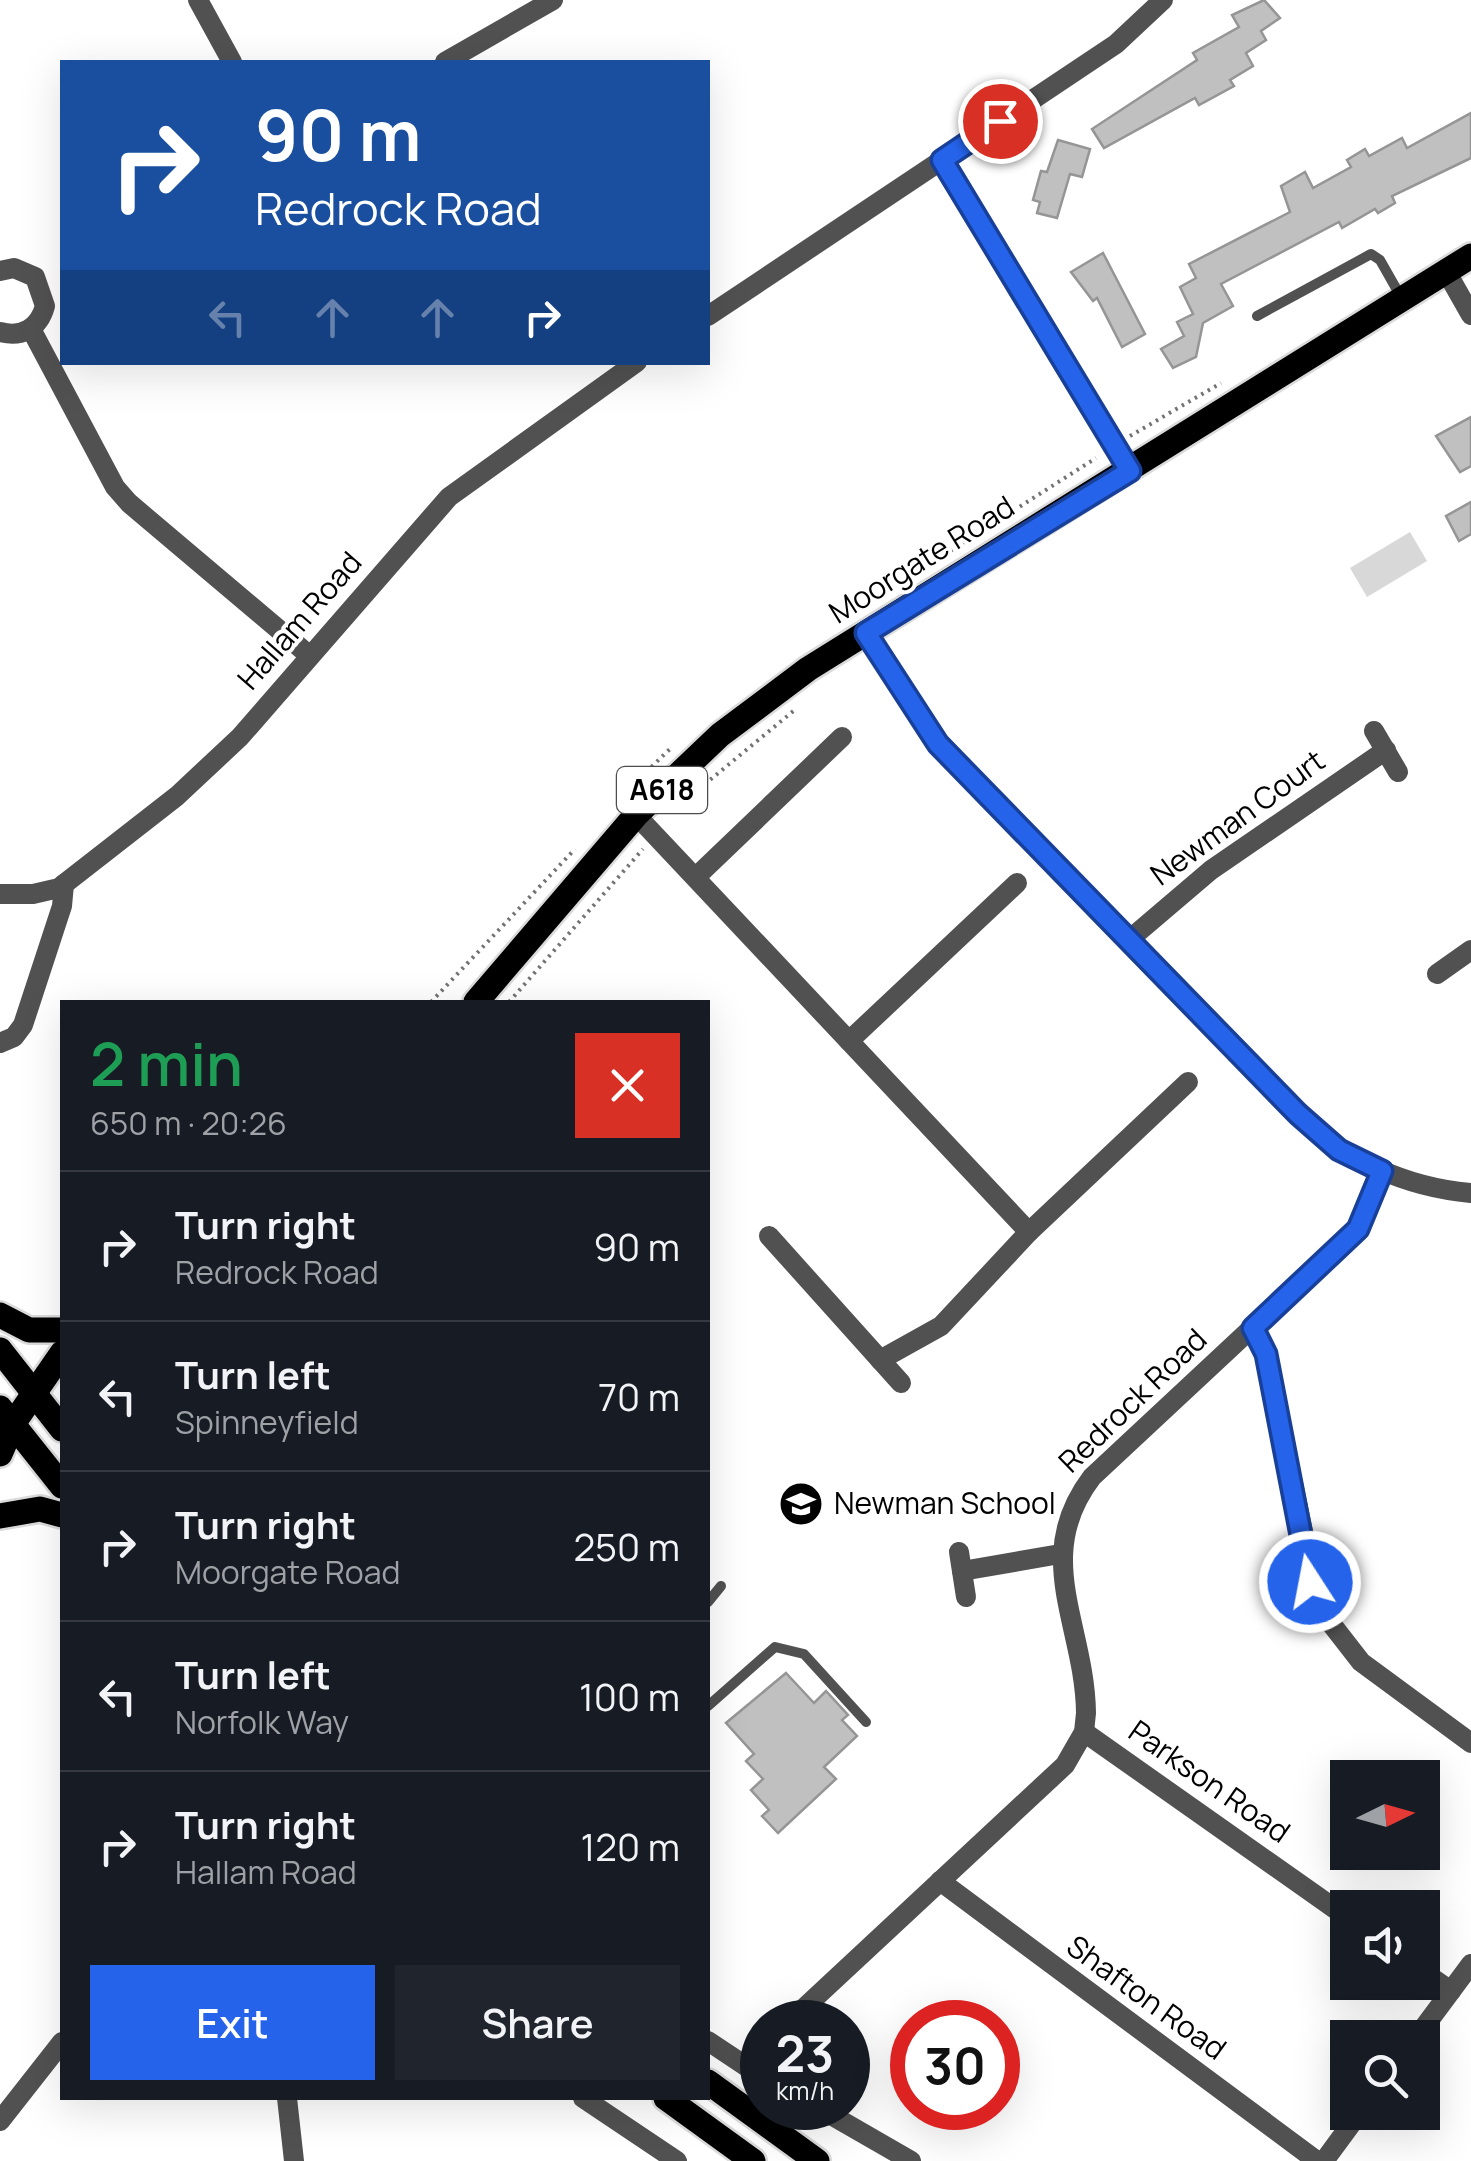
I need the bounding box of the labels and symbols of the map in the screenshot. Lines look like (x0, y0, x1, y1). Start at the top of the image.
pin (958, 79, 1043, 164)
street label: Moorgate Road (821, 485, 1022, 632)
street label: Hallam Road (227, 542, 370, 698)
street label: Newman Court (1142, 740, 1333, 894)
road number: A618 (617, 767, 707, 813)
street label: Redrock Road (1049, 1319, 1215, 1481)
school or university icon: Newman School (778, 1481, 824, 1527)
place label: Newman School (834, 1482, 1056, 1523)
position arrow (1258, 1530, 1362, 1634)
street label: Parkson Road (1121, 1710, 1299, 1851)
north arrow (1330, 1760, 1440, 1870)
street label: Shafton Road (1059, 1925, 1235, 2069)
speed limit sign: 30 (890, 2000, 1020, 2130)

